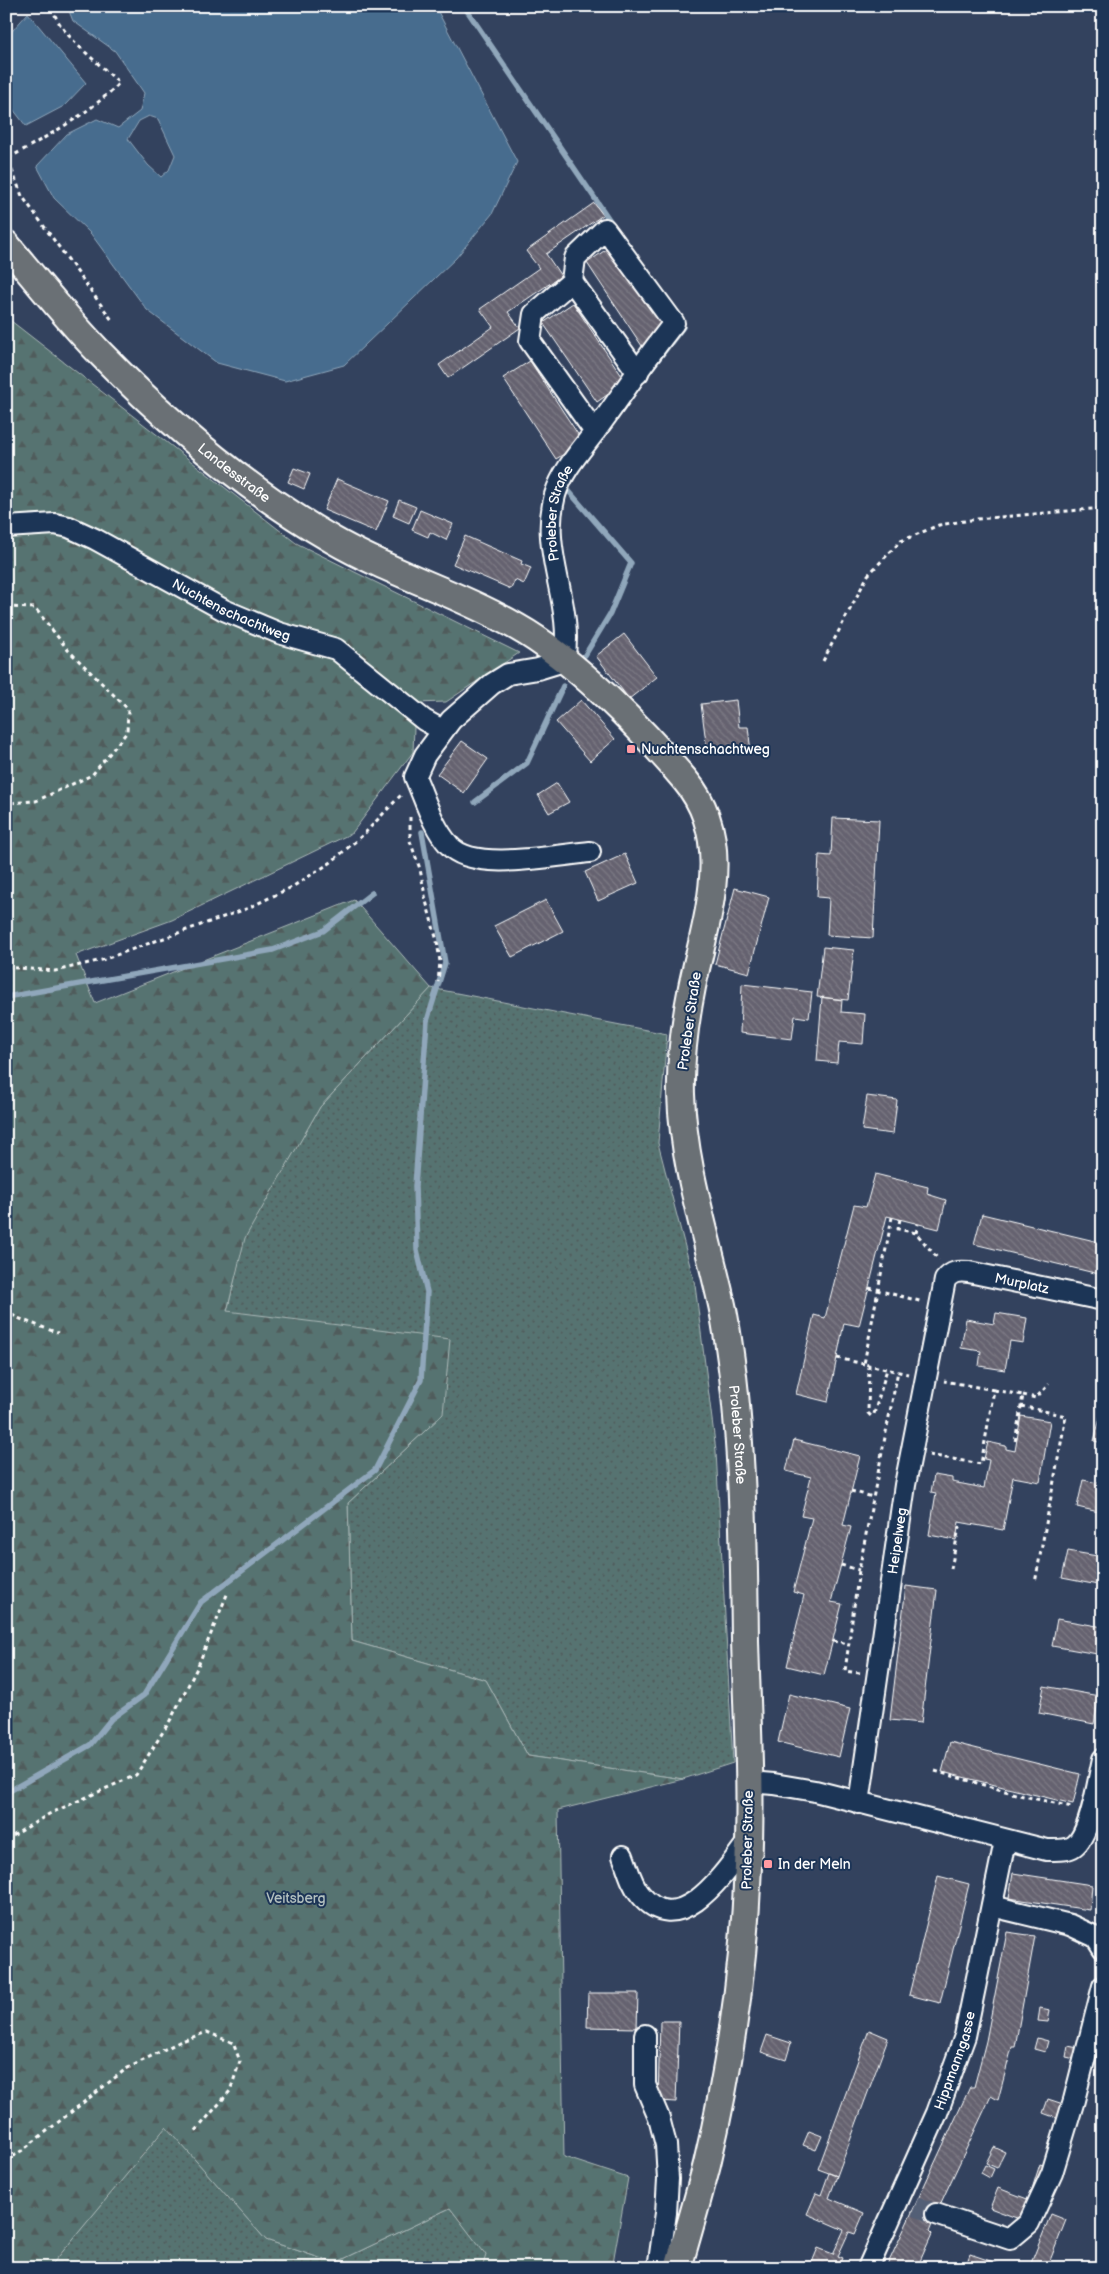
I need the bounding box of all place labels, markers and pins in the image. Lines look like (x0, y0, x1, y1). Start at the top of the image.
place label: Nuchtenschachtweg (641, 741, 770, 758)
marker: Nuchtenschachtweg (625, 743, 637, 755)
place label: In der Meln (778, 1856, 851, 1873)
marker: In der Meln (762, 1858, 774, 1870)

